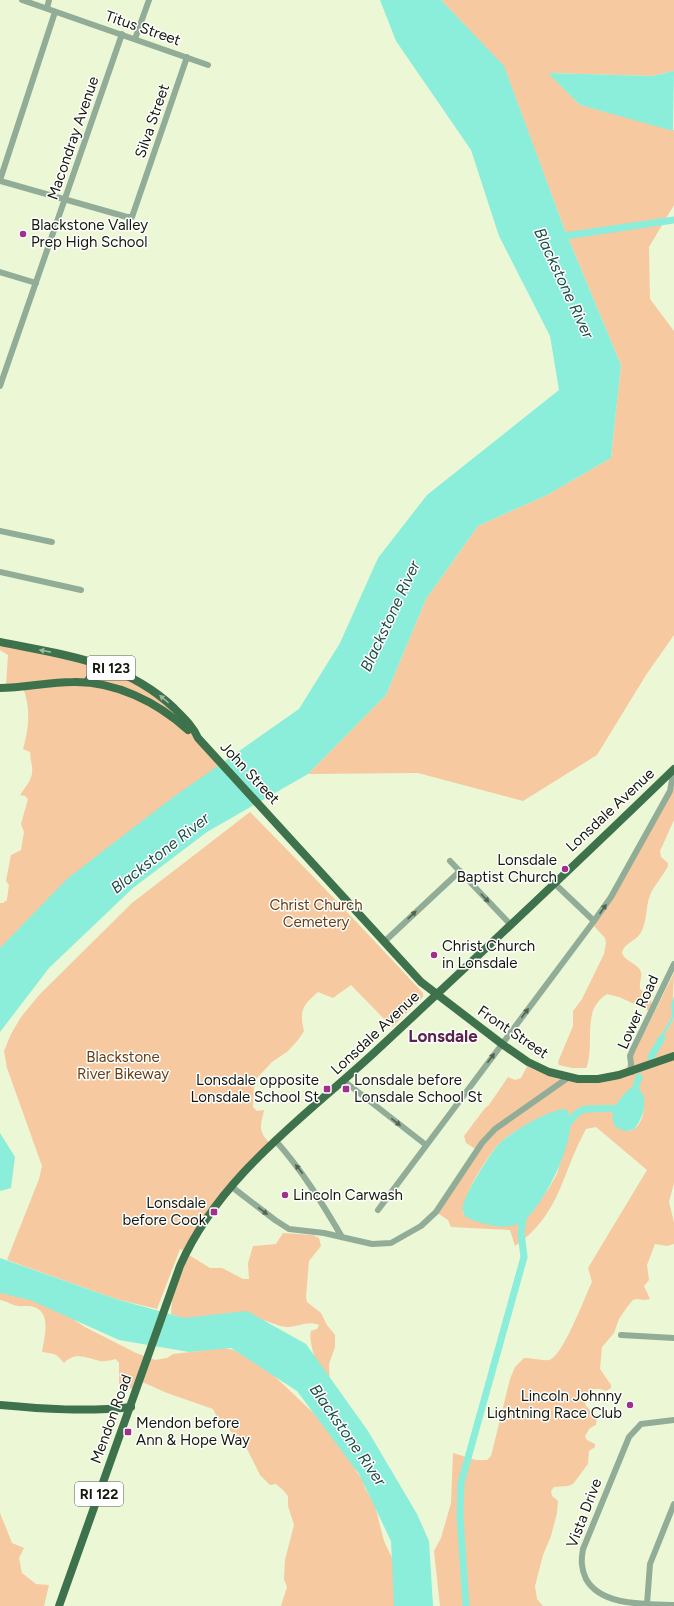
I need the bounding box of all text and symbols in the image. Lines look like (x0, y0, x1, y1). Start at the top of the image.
street label: Titus Street (103, 7, 183, 49)
street label: Macondray Avenue (43, 74, 103, 202)
street label: Silva Street (131, 81, 173, 160)
place label: Blackstone Valley Prep High School (31, 216, 148, 251)
water label: Blackstone River (530, 225, 598, 342)
marker: Blackstone Valley Prep High School (18, 229, 28, 239)
water label: Blackstone River (356, 557, 424, 674)
one-way arrow (39, 648, 51, 654)
road number: RI 123 (87, 656, 135, 680)
one-way arrow (158, 695, 169, 703)
street label: John Street (217, 738, 284, 808)
street label: Lonsdale Avenue (562, 764, 658, 856)
water label: Blackstone River (107, 808, 214, 897)
place label: Lonsdale Baptist Church (457, 851, 557, 886)
marker: Lonsdale Baptist Church (560, 864, 570, 874)
one-way arrow (480, 893, 490, 903)
park label: Christ Church Cemetery (269, 896, 363, 931)
one-way arrow (599, 903, 607, 914)
one-way arrow (407, 910, 417, 920)
place label: Christ Church in Lonsdale (442, 937, 535, 972)
marker: Christ Church in Lonsdale (429, 950, 439, 960)
street label: Lower Road (614, 972, 662, 1052)
street label: Lonsdale Avenue (327, 987, 423, 1079)
street label: Front Street (474, 1002, 552, 1062)
one-way arrow (521, 1007, 529, 1018)
district label: Lonsdale (408, 1026, 478, 1046)
park label: Blackstone River Bikeway (77, 1048, 169, 1083)
one-way arrow (487, 1053, 496, 1064)
place label: Lonsdale opposite Lonsdale School St (191, 1071, 319, 1106)
place label: Lonsdale before Lonsdale School St (354, 1071, 483, 1106)
marker: Lonsdale opposite Lonsdale School St (322, 1084, 332, 1094)
marker: Lonsdale before Lonsdale School St (341, 1084, 351, 1094)
one-way arrow (391, 1118, 402, 1127)
one-way arrow (294, 1163, 303, 1174)
place label: Lincoln Carwash (293, 1186, 403, 1204)
marker: Lincoln Carwash (280, 1190, 290, 1200)
place label: Lonsdale before Cook (122, 1194, 207, 1229)
marker: Lonsdale before Cook (209, 1207, 219, 1217)
one-way arrow (257, 1207, 268, 1215)
street label: Mendon Road (87, 1372, 135, 1466)
water label: Blackstone River (306, 1380, 390, 1490)
place label: Lincoln Johnny Lightning Race Club (487, 1387, 622, 1422)
marker: Lincoln Johnny Lightning Race Club (625, 1400, 635, 1410)
place label: Mendon before Ann & Hope Way (136, 1414, 250, 1449)
marker: Mendon before Ann & Hope Way (123, 1427, 133, 1437)
street label: Vista Drive (563, 1476, 605, 1550)
road number: RI 122 (75, 1482, 123, 1506)

